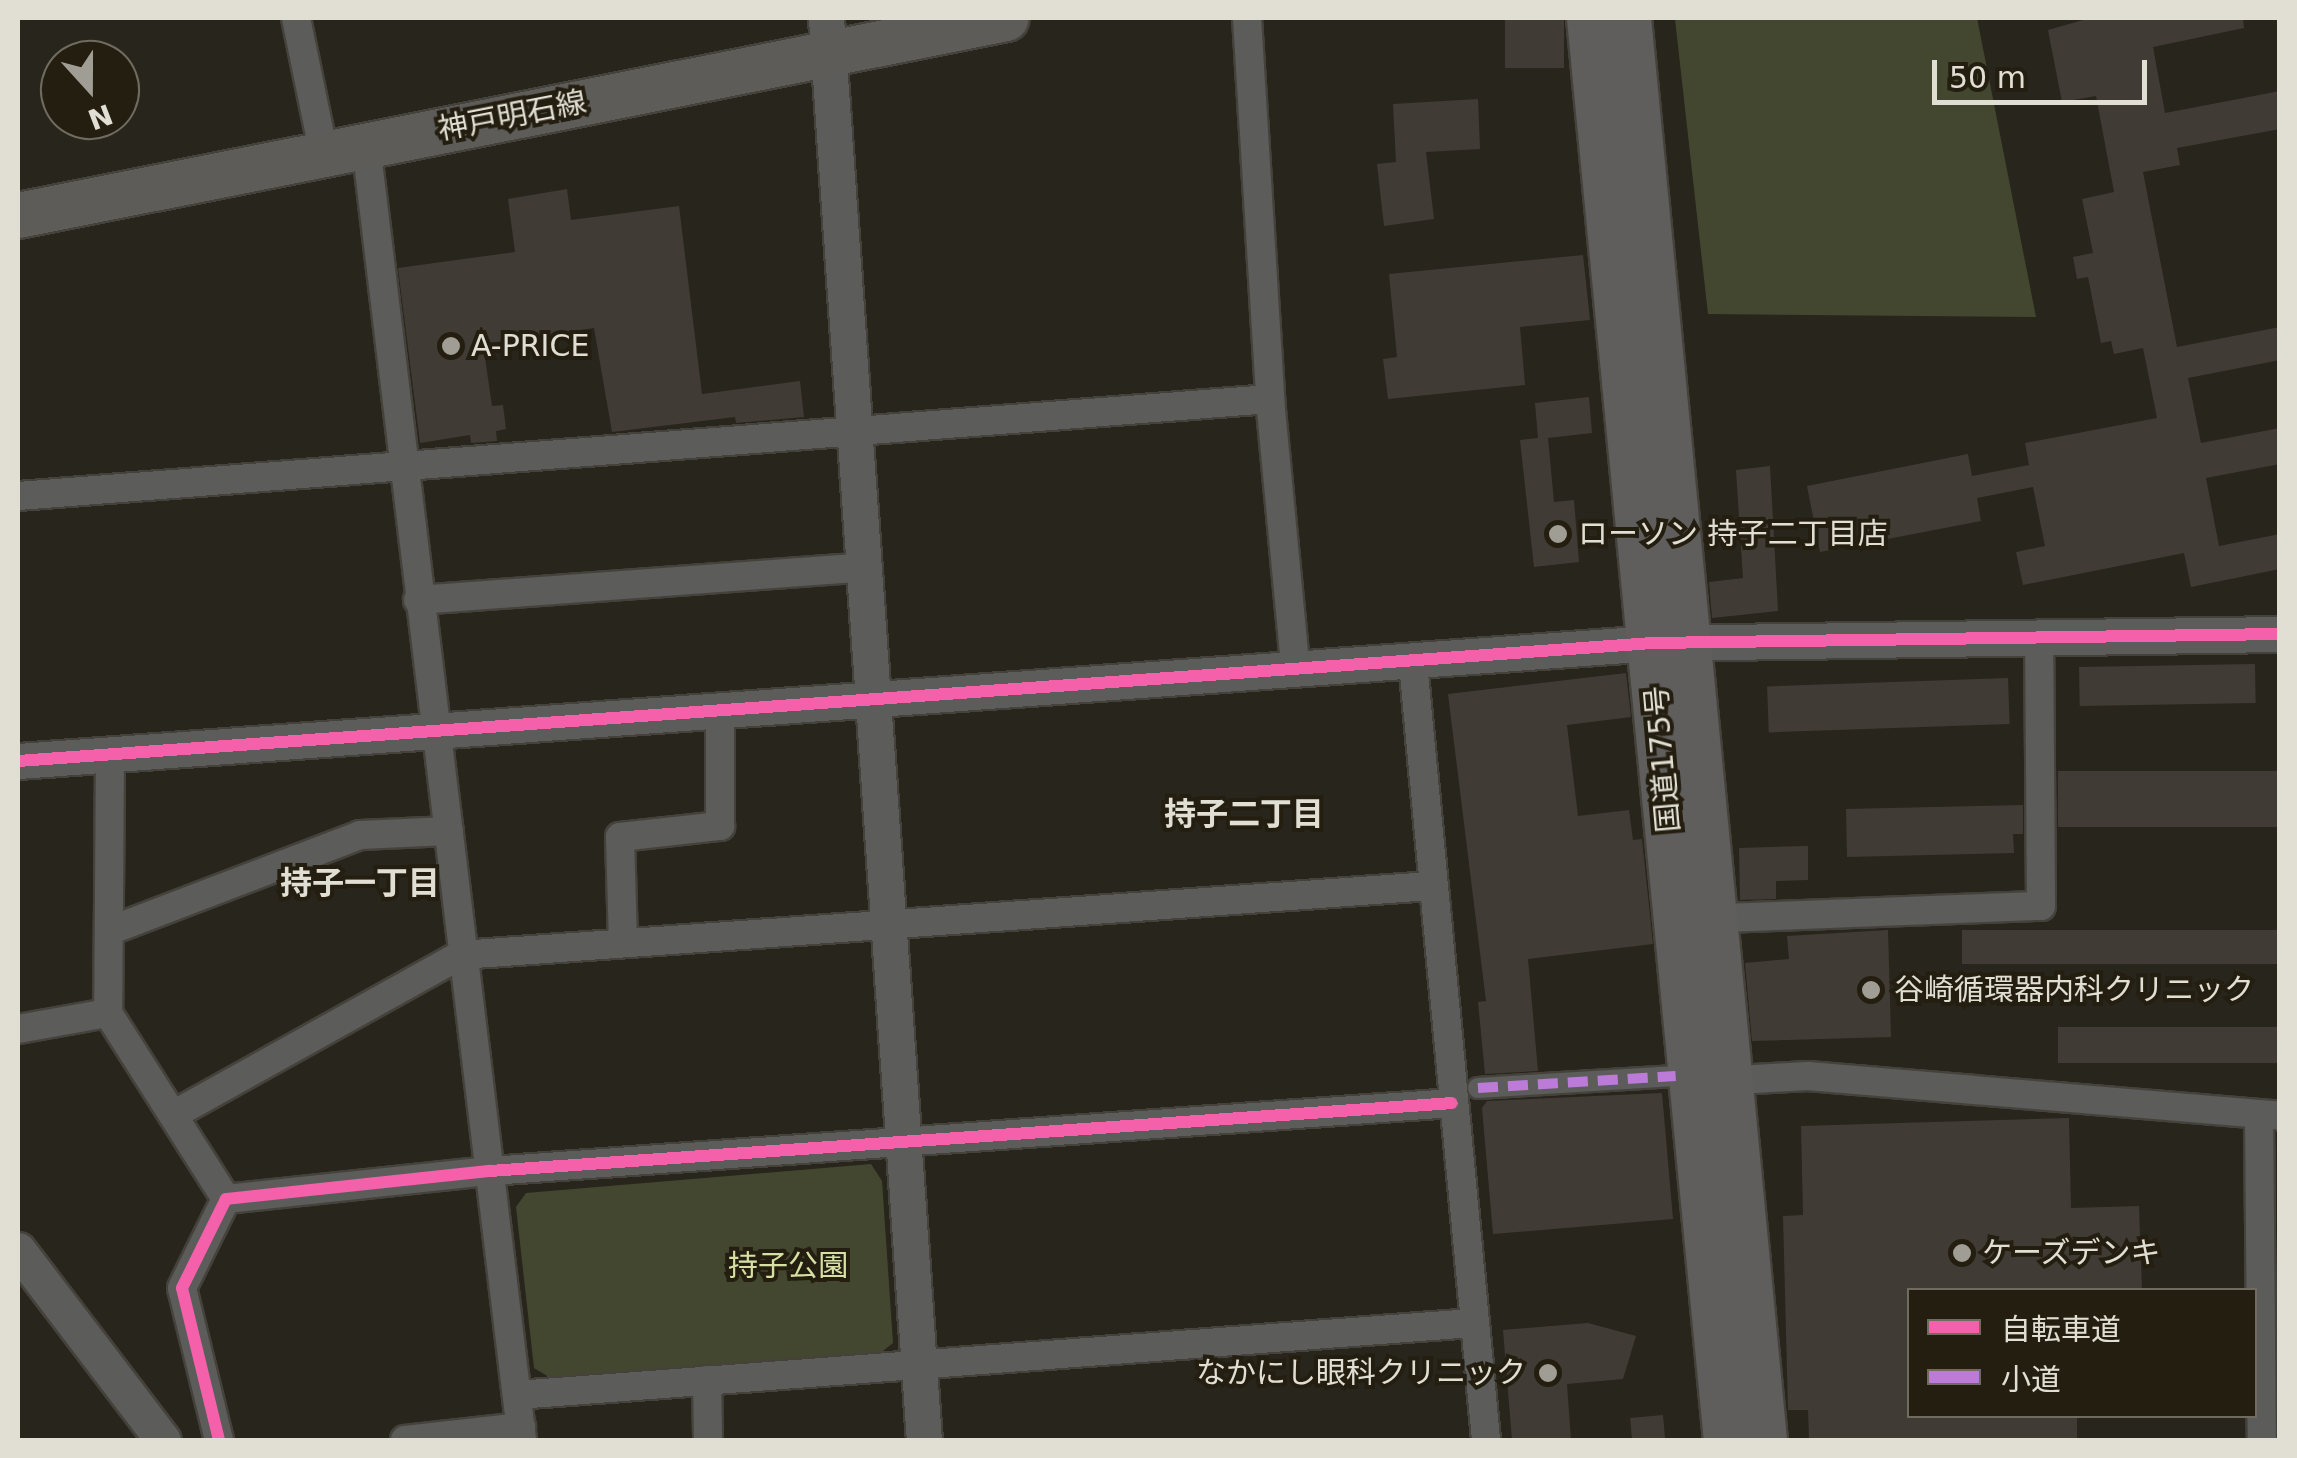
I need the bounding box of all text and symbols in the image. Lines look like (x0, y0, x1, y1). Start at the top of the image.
north arrow (40, 40, 140, 140)
scale bar (1937, 40, 2152, 102)
text: 50 m (1949, 60, 2026, 95)
street label: 神戸明石線 (435, 84, 589, 148)
text: N (83, 97, 117, 136)
place label: A-PRICE (471, 328, 589, 364)
marker: A-PRICE (440, 335, 462, 357)
place label: ローソン 持子二丁目店 (1578, 516, 1888, 552)
marker: ローソン 持子二丁目店 (1547, 523, 1569, 545)
street label: 国道175号 (1639, 684, 1687, 834)
district label: 持子二丁目 (1164, 795, 1324, 833)
district label: 持子一丁目 (280, 864, 440, 902)
place label: 谷崎循環器内科クリニック (1894, 972, 2254, 1008)
marker: 谷崎循環器内科クリニック (1858, 977, 1884, 1003)
place label: ケーズデンキ (1982, 1235, 2162, 1271)
marker: ケーズデンキ (1951, 1242, 1973, 1264)
park label: 持子公園 (728, 1248, 848, 1284)
legend (1907, 1288, 2257, 1418)
text: 自転車道 (2001, 1312, 2121, 1347)
place label: なかにし眼科クリニック (1196, 1355, 1526, 1391)
marker: なかにし眼科クリニック (1535, 1360, 1561, 1386)
text: 小道 (2001, 1362, 2061, 1397)

